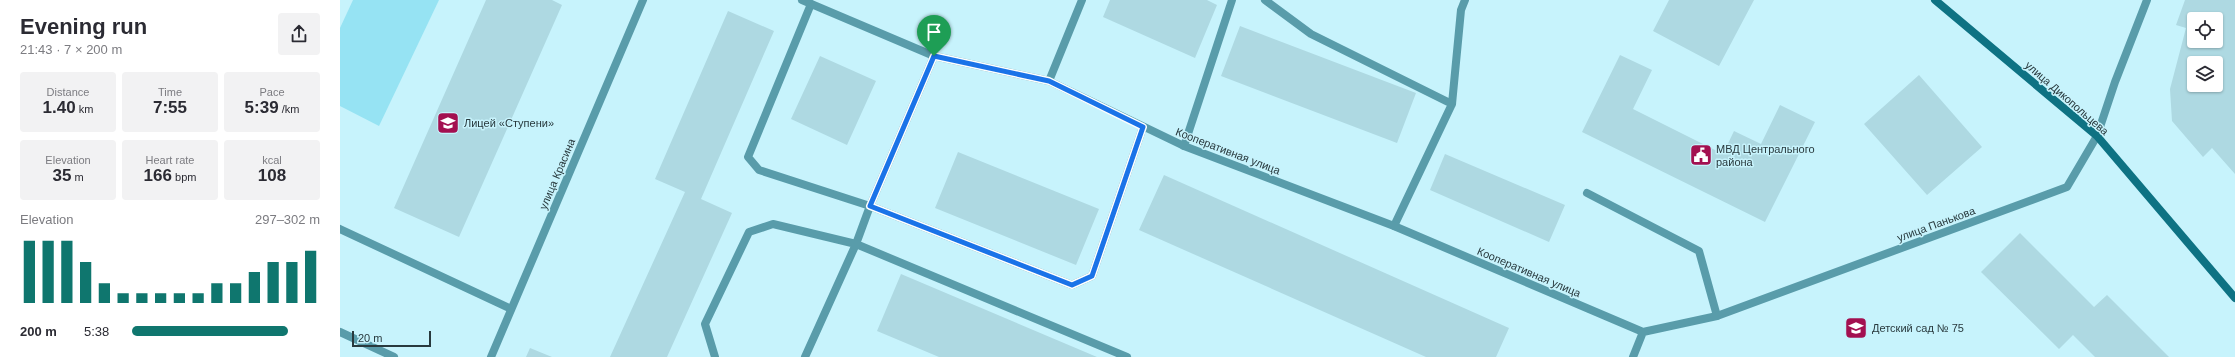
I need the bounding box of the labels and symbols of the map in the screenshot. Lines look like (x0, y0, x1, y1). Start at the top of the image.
pin (917, 15, 951, 56)
street label: улица Дикопольцева (2023, 59, 2112, 138)
school or university icon: Лицей «Ступени» (435, 110, 461, 136)
place label: Лицей «Ступени» (464, 117, 554, 129)
street label: Кооперативная улица (1174, 125, 1283, 177)
street label: улица Красина (537, 136, 578, 211)
public building icon: МВД Центрального района (1688, 142, 1714, 168)
place label: МВД Центрального района (1716, 143, 1815, 168)
street label: улица Панькова (1895, 204, 1977, 244)
street label: Кооперативная улица (1475, 245, 1583, 300)
school or university icon: Детский сад № 75 (1843, 315, 1869, 341)
place label: Детский сад № 75 (1872, 322, 1964, 334)
scale bar (352, 329, 431, 348)

